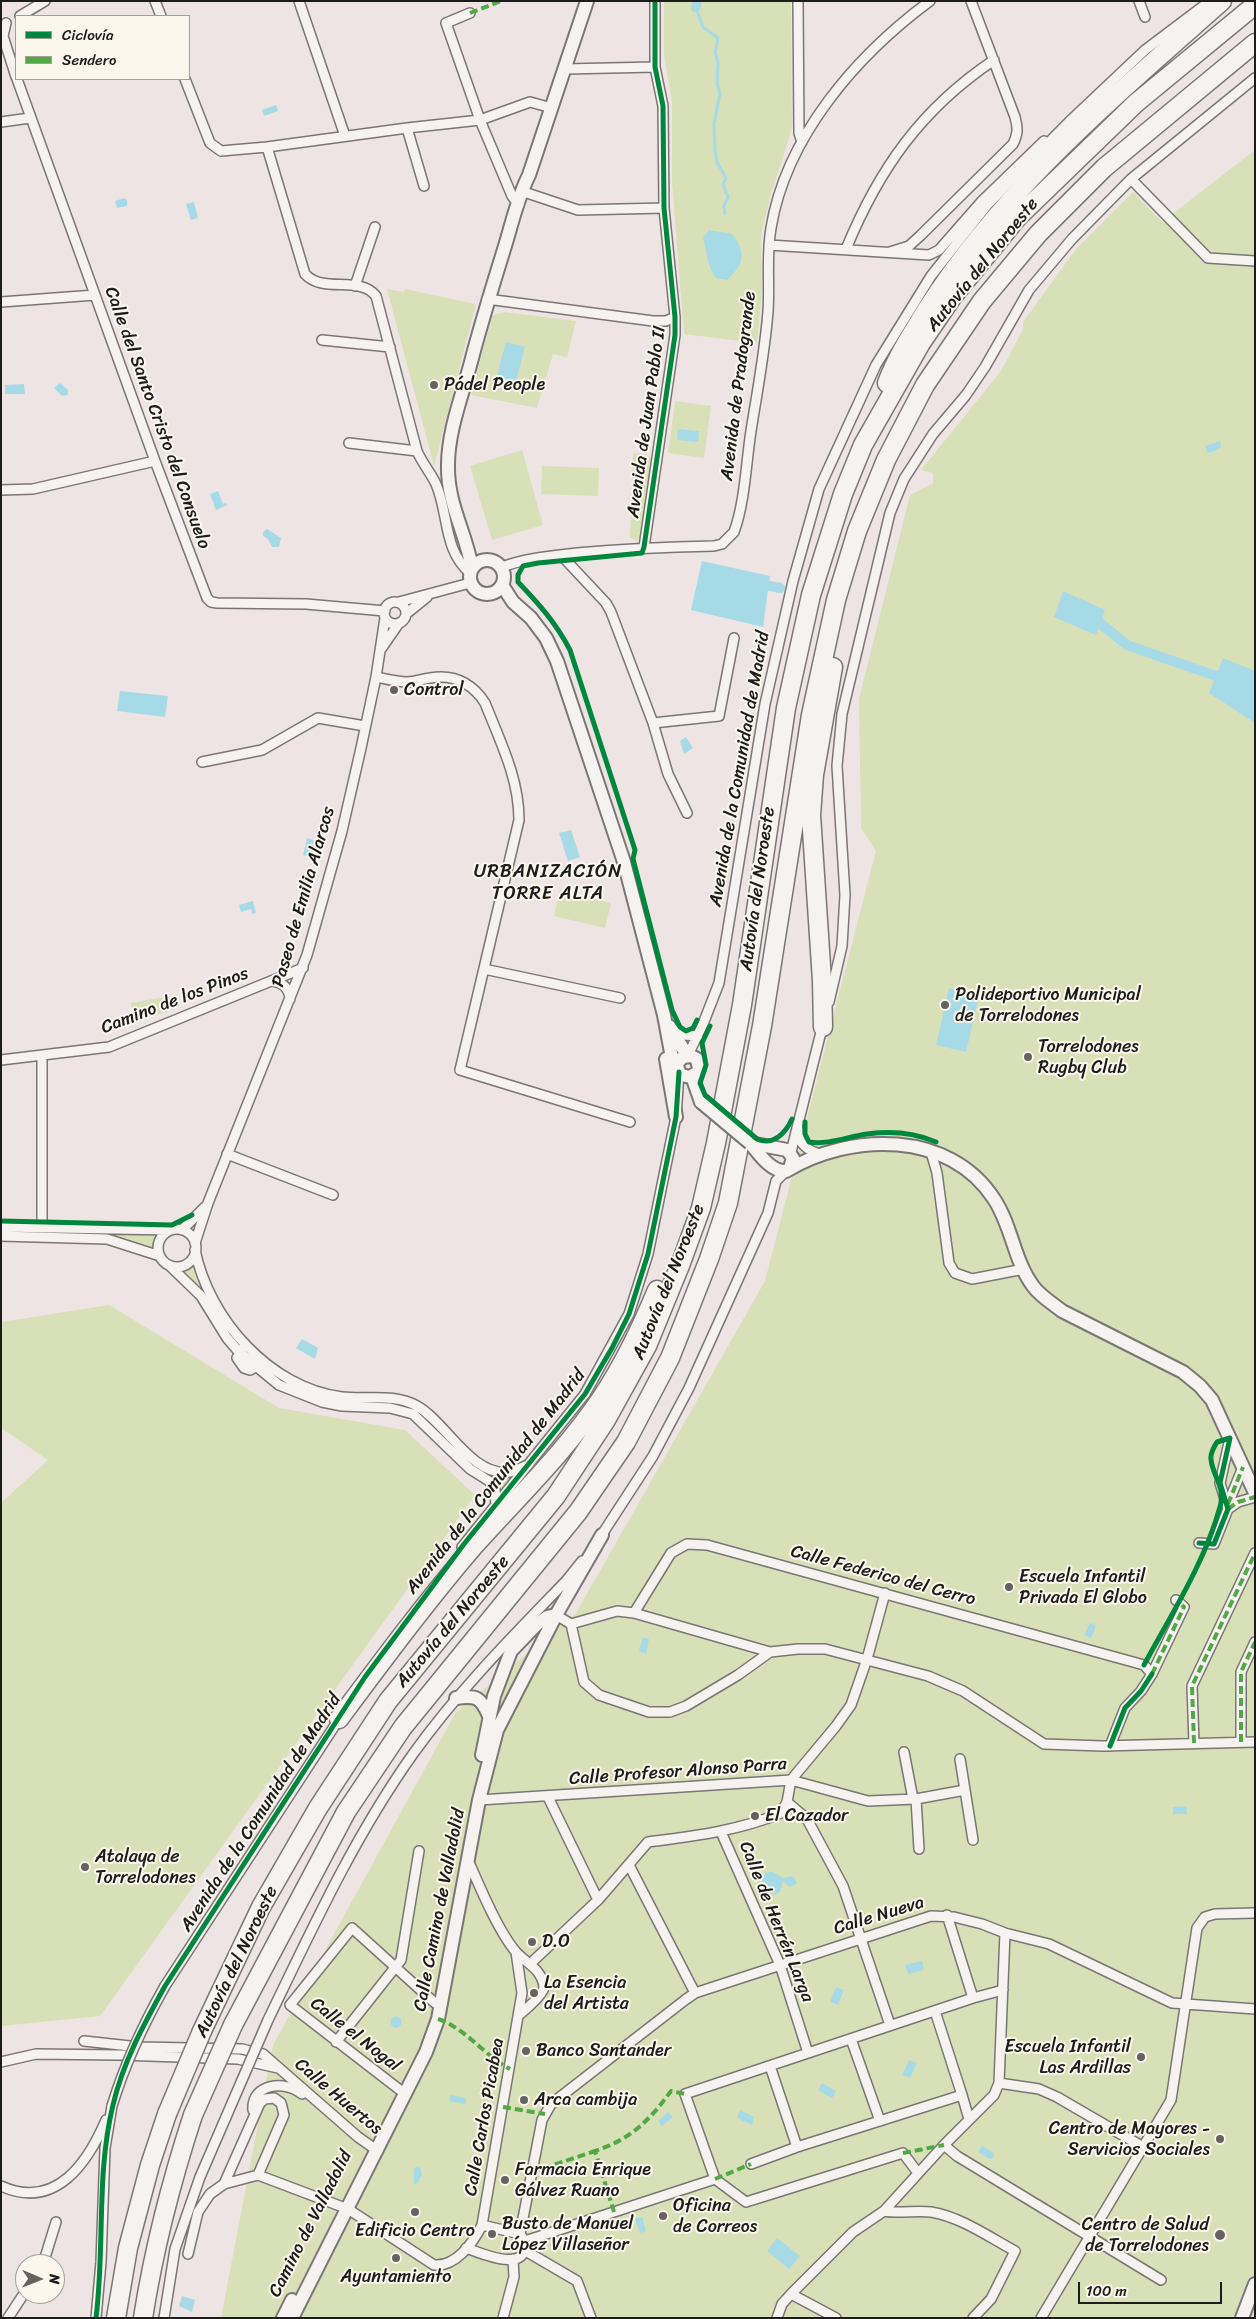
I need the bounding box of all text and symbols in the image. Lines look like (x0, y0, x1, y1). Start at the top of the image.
legend (15, 15, 190, 80)
text: Ciclovía (62, 22, 114, 48)
text: Sendero (62, 47, 116, 73)
street label: Autovía del Noroeste (922, 194, 1044, 336)
street label: Calle del Santo Cristo del Consuelo (99, 284, 215, 552)
street label: Avenida de Pradogrande (717, 290, 761, 482)
street label: Avenida de Juan Pablo II (623, 325, 671, 519)
place label: Pádel People (444, 374, 545, 396)
marker: Pádel People (428, 379, 440, 391)
street label: Avenida de la Comunidad de Madrid (705, 630, 775, 908)
place label: Control (404, 679, 464, 701)
marker: Control (388, 684, 400, 696)
street label: Paseo de Emilia Alarcos (268, 804, 340, 990)
street label: Autovía del Noroeste (736, 805, 780, 973)
district label: URBANIZACIÓN TORRE ALTA (474, 861, 622, 905)
street label: Camino de los Pinos (98, 963, 252, 1039)
place label: Polideportivo Municipal de Torrelodones (955, 984, 1141, 1026)
marker: Polideportivo Municipal de Torrelodones (939, 999, 951, 1011)
place label: Torrelodones Rugby Club (1038, 1036, 1139, 1078)
marker: Torrelodones Rugby Club (1022, 1051, 1034, 1063)
street label: Autovía del Noroeste (628, 1201, 710, 1363)
street label: Avenida de la Comunidad de Madrid (402, 1365, 590, 1599)
street label: Calle Federico del Cerro (788, 1541, 978, 1611)
street label: Autovía del Noroeste (391, 1552, 515, 1692)
place label: Escuela Infantil Privada El Globo (1019, 1566, 1147, 1608)
marker: Escuela Infantil Privada El Globo (1003, 1581, 1015, 1593)
street label: Avenida de la Comunidad de Madrid (176, 1690, 346, 1936)
street label: Calle Profesor Alonso Parra (568, 1754, 788, 1790)
place label: El Cazador (765, 1805, 848, 1827)
street label: Calle Camino de Valladolid (410, 1807, 470, 2013)
marker: El Cazador (749, 1810, 761, 1822)
street label: Calle de Herrén Larga (734, 1839, 818, 2005)
place label: Atalaya de Torrelodones (95, 1846, 196, 1888)
marker: Atalaya de Torrelodones (79, 1861, 91, 1873)
street label: Autovía del Noroeste (191, 1883, 283, 2041)
street label: Calle Nueva (831, 1892, 927, 1940)
place label: D.O (542, 1931, 570, 1953)
marker: D.O (526, 1936, 538, 1948)
place label: La Esencia del Artista (544, 1972, 629, 2015)
marker: La Esencia del Artista (528, 1987, 540, 1999)
street label: Calle el Nogal (306, 1993, 404, 2077)
street label: Calle Carlos Picabea (461, 2036, 509, 2198)
place label: Escuela Infantil Las Ardillas (1005, 2036, 1131, 2078)
place label: Banco Santander (536, 2040, 671, 2062)
marker: Banco Santander (520, 2045, 532, 2057)
marker: Escuela Infantil Las Ardillas (1135, 2051, 1147, 2063)
street label: Calle Huertos (290, 2054, 386, 2140)
place label: Arca cambija (534, 2089, 637, 2111)
marker: Arca cambija (518, 2094, 530, 2106)
place label: Centro de Mayores - Servicios Sociales (1049, 2118, 1210, 2160)
marker: Centro de Mayores - Servicios Sociales (1214, 2133, 1226, 2145)
street label: Camino de Valladolid (265, 2147, 357, 2301)
place label: Farmacia Enrique Gálvez Ruano (515, 2159, 651, 2202)
marker: Farmacia Enrique Gálvez Ruano (499, 2174, 511, 2186)
place label: Oficina de Correos (673, 2195, 757, 2238)
marker: Edificio Centro (409, 2206, 421, 2218)
marker: Oficina de Correos (657, 2210, 669, 2222)
place label: Busto de Manuel López Villaseñor (502, 2213, 633, 2256)
place label: Centro de Salud de Torrelodones (1082, 2214, 1209, 2256)
place label: Edificio Centro (355, 2220, 475, 2242)
marker: Busto de Manuel López Villaseñor (486, 2228, 498, 2240)
marker: Centro de Salud de Torrelodones (1213, 2228, 1227, 2242)
marker: Ayuntamiento (390, 2252, 402, 2264)
north arrow (15, 2254, 65, 2304)
place label: Ayuntamiento (341, 2266, 451, 2288)
scale bar (1081, 2272, 1225, 2304)
text: N (42, 2274, 67, 2284)
text: 100 m (1086, 2278, 1127, 2304)

